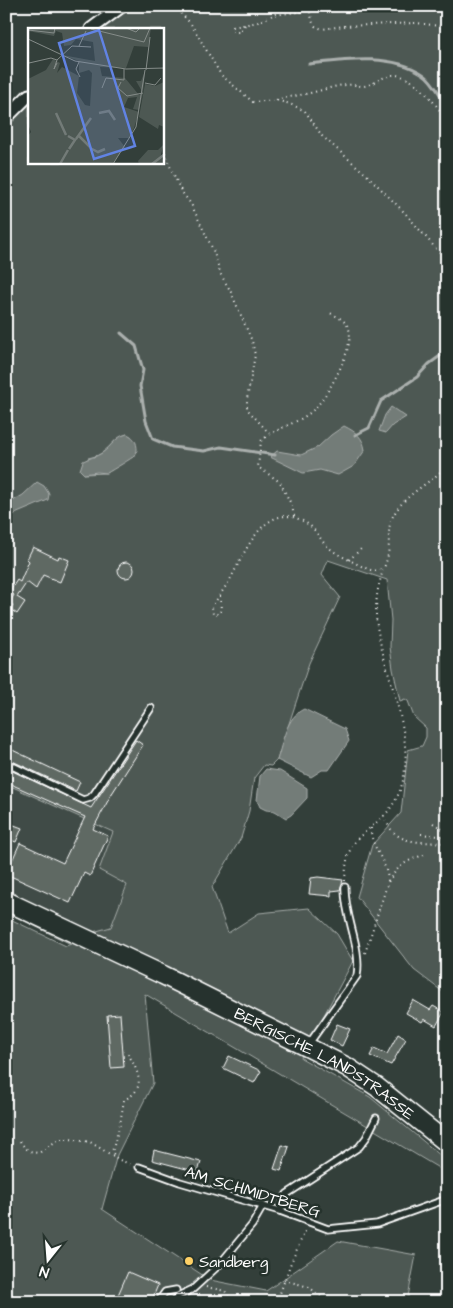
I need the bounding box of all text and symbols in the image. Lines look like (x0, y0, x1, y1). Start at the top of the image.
inset map (28, 28, 164, 164)
street label: BERGISCHE LANDSTRASSE (230, 1002, 420, 1125)
street label: AM SCHMIDTBERG (182, 1161, 323, 1223)
north arrow (22, 1236, 72, 1286)
place label: Sandberg (199, 1251, 268, 1274)
marker: Sandberg (183, 1255, 195, 1267)
text: N (37, 1261, 52, 1282)

